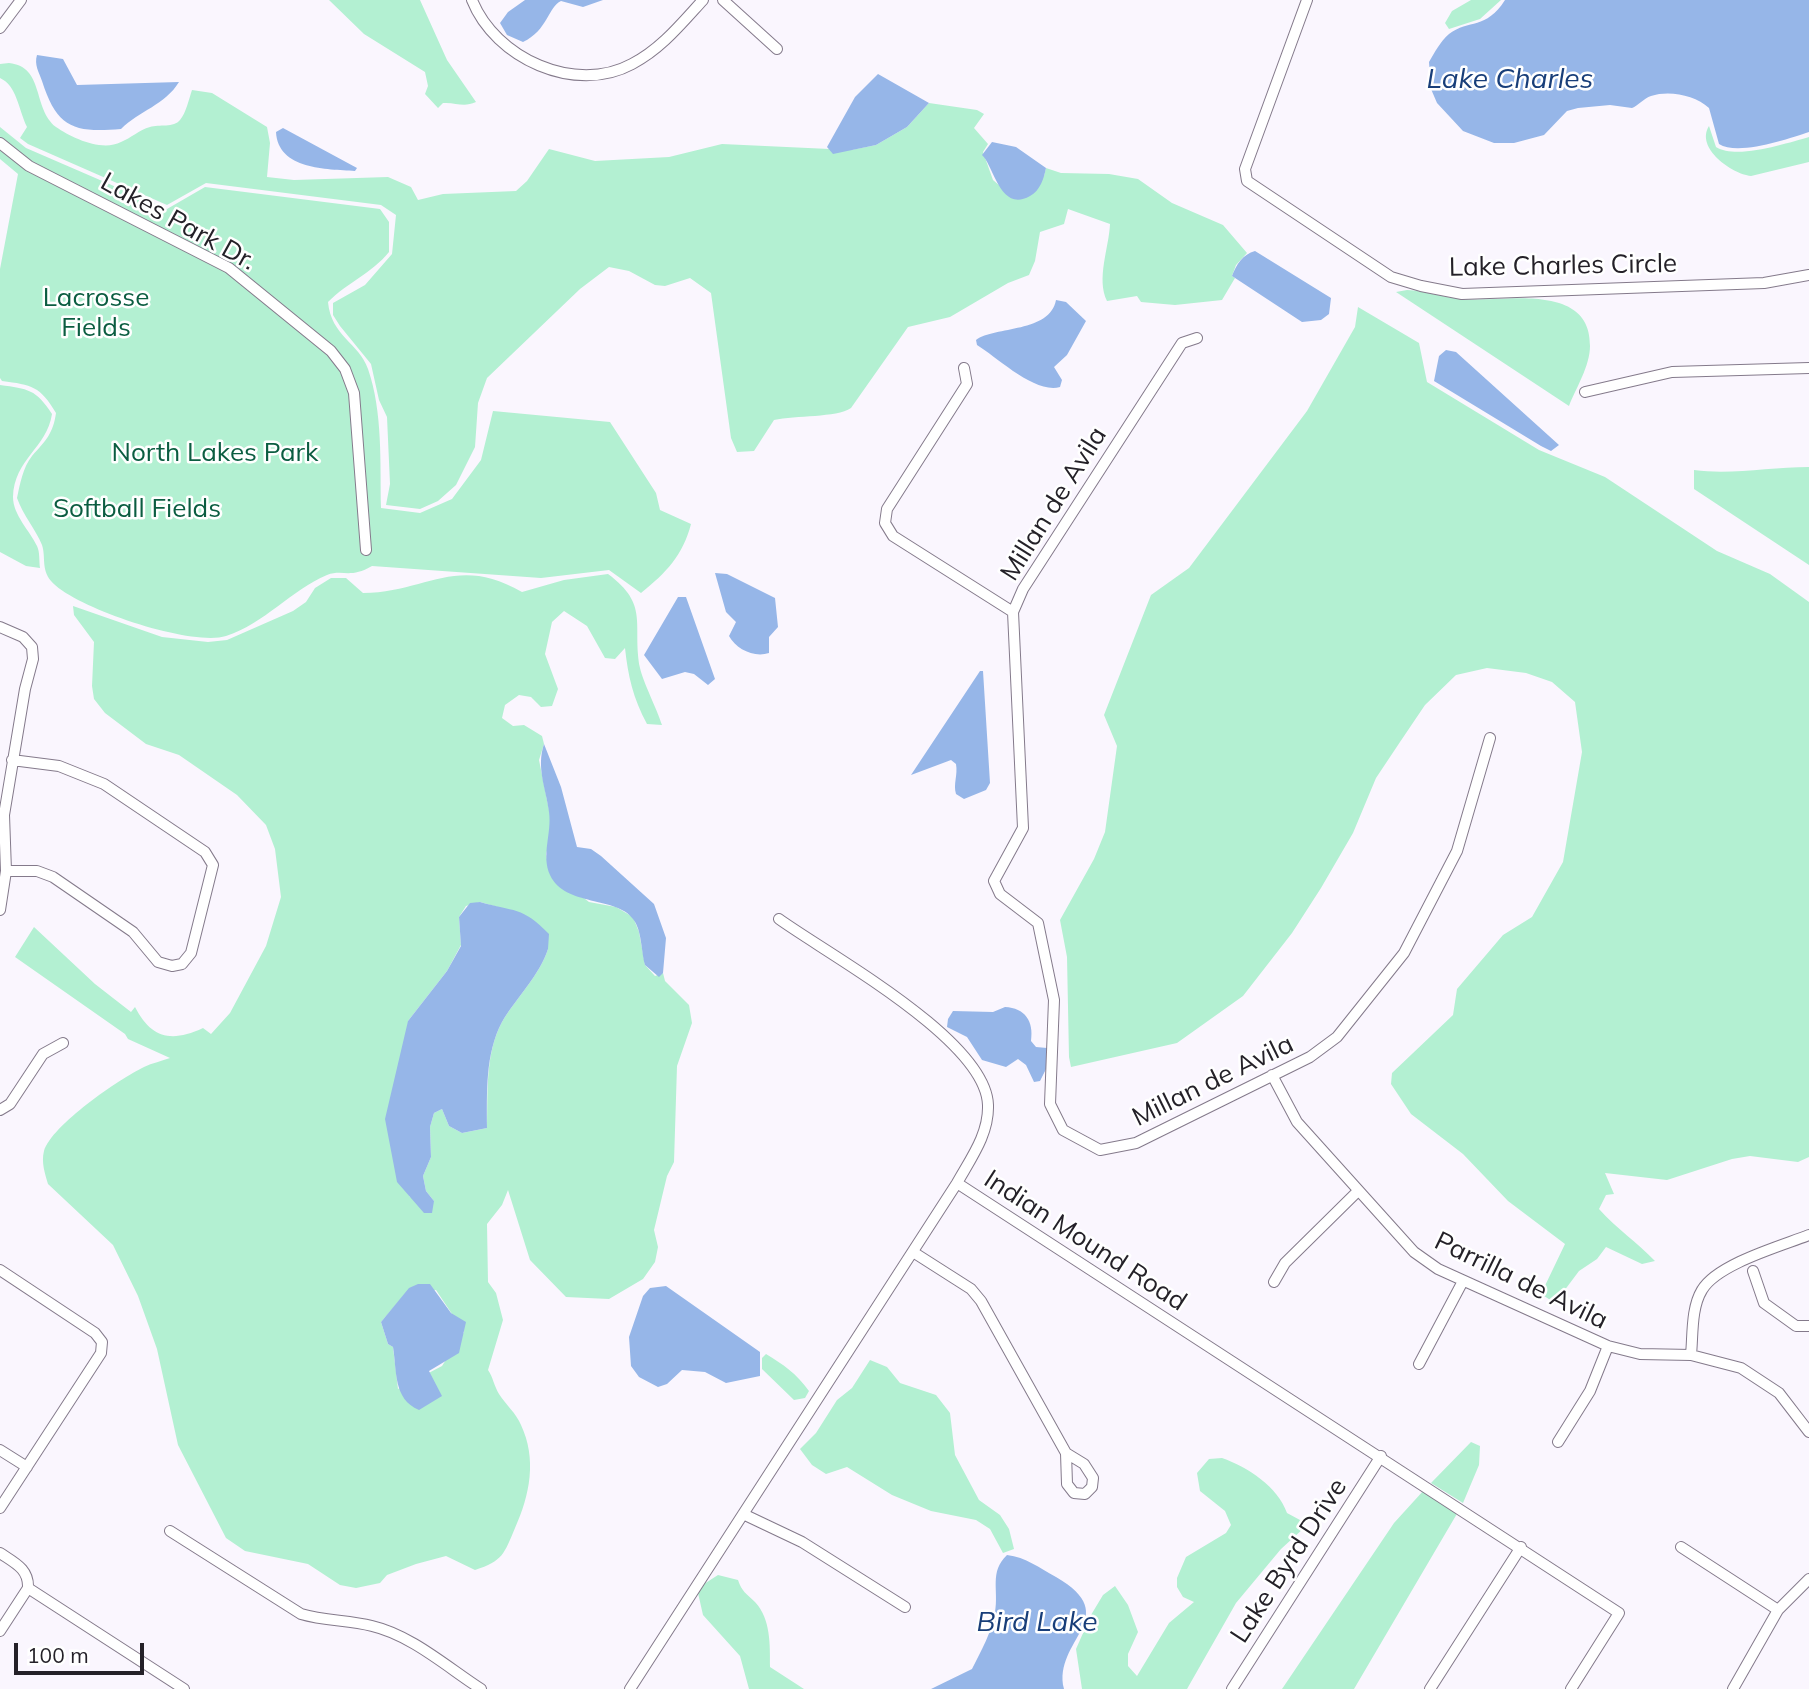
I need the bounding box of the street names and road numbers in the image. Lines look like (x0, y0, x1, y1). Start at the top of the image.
street label: Lakes Park Dr. (95, 167, 261, 277)
street label: Lake Charles Circle (1449, 248, 1677, 284)
street label: Millan de Avila (994, 421, 1114, 587)
street label: Millan de Avila (1127, 1029, 1299, 1133)
street label: Indian Mound Road (978, 1164, 1192, 1318)
street label: Parrilla de Avila (1429, 1226, 1613, 1336)
street label: Lake Byrd Drive (1224, 1473, 1354, 1649)

